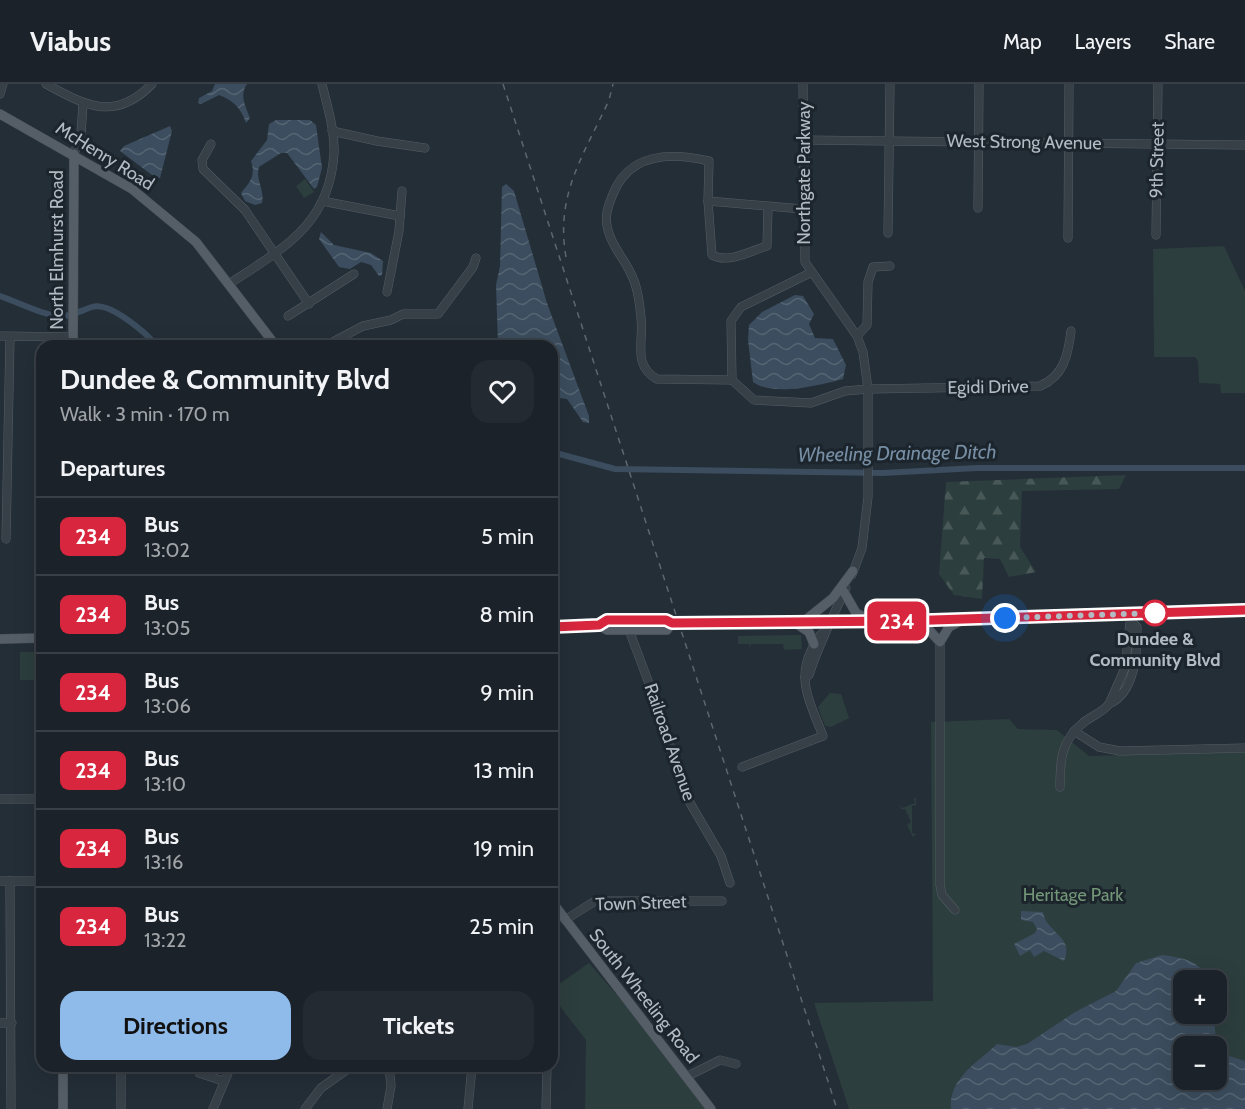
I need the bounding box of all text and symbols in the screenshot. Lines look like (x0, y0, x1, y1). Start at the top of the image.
text: Viabus (30, 24, 111, 58)
text: Map (1003, 29, 1042, 54)
text: Layers (1075, 29, 1131, 54)
text: Share (1164, 29, 1215, 54)
street label: Northgate Parkway (793, 101, 815, 245)
street label: McHenry Road (52, 117, 158, 195)
street label: 9th Street (1145, 122, 1169, 198)
street label: West Strong Avenue (946, 130, 1102, 154)
street label: North Elmhurst Road (46, 170, 68, 330)
button: heart (471, 360, 534, 423)
text: Dundee & Community Blvd (60, 362, 390, 396)
street label: Egidi Drive (947, 375, 1029, 399)
text: Walk · 3 min · 170 m (60, 402, 230, 426)
water label: Wheeling Drainage Ditch (797, 439, 997, 467)
text: Departures (60, 455, 165, 482)
text: Bus (144, 511, 179, 538)
text: 5 min (481, 523, 534, 550)
text: 234 (75, 524, 111, 549)
text: 13:02 (144, 538, 190, 562)
text: Bus (144, 589, 179, 616)
marker: Dundee & Community Blvd (1142, 600, 1168, 626)
text: 8 min (479, 601, 534, 628)
text: 234 (75, 602, 111, 627)
line badge: 234 (862, 602, 932, 640)
your location (990, 603, 1020, 633)
text: 234 (879, 609, 915, 634)
text: 13:05 (144, 616, 190, 640)
place label: Dundee & Community Blvd (1089, 628, 1221, 671)
text: Bus (144, 667, 179, 694)
text: 9 min (480, 679, 534, 706)
text: 234 (75, 680, 111, 705)
street label: Railroad Avenue (640, 680, 700, 804)
text: 13:06 (144, 694, 191, 718)
text: Bus (144, 745, 179, 772)
text: 13 min (474, 757, 534, 784)
text: 234 (75, 758, 111, 783)
text: 13:10 (144, 772, 186, 796)
text: Bus (144, 823, 179, 850)
text: 19 min (473, 835, 534, 862)
text: 234 (75, 836, 111, 861)
text: 13:16 (144, 850, 183, 874)
park label: Heritage Park (1023, 884, 1124, 906)
street label: Town Street (595, 890, 687, 916)
text: Bus (144, 901, 179, 928)
text: 25 min (469, 913, 534, 940)
text: 234 (75, 914, 111, 939)
street label: South Wheeling Road (585, 924, 703, 1068)
text: 13:22 (144, 928, 186, 952)
map controls (1173, 970, 1227, 1090)
button: + (1173, 970, 1227, 1024)
button: Directions (60, 991, 291, 1060)
button: Tickets (303, 991, 534, 1060)
button: − (1173, 1036, 1227, 1090)

